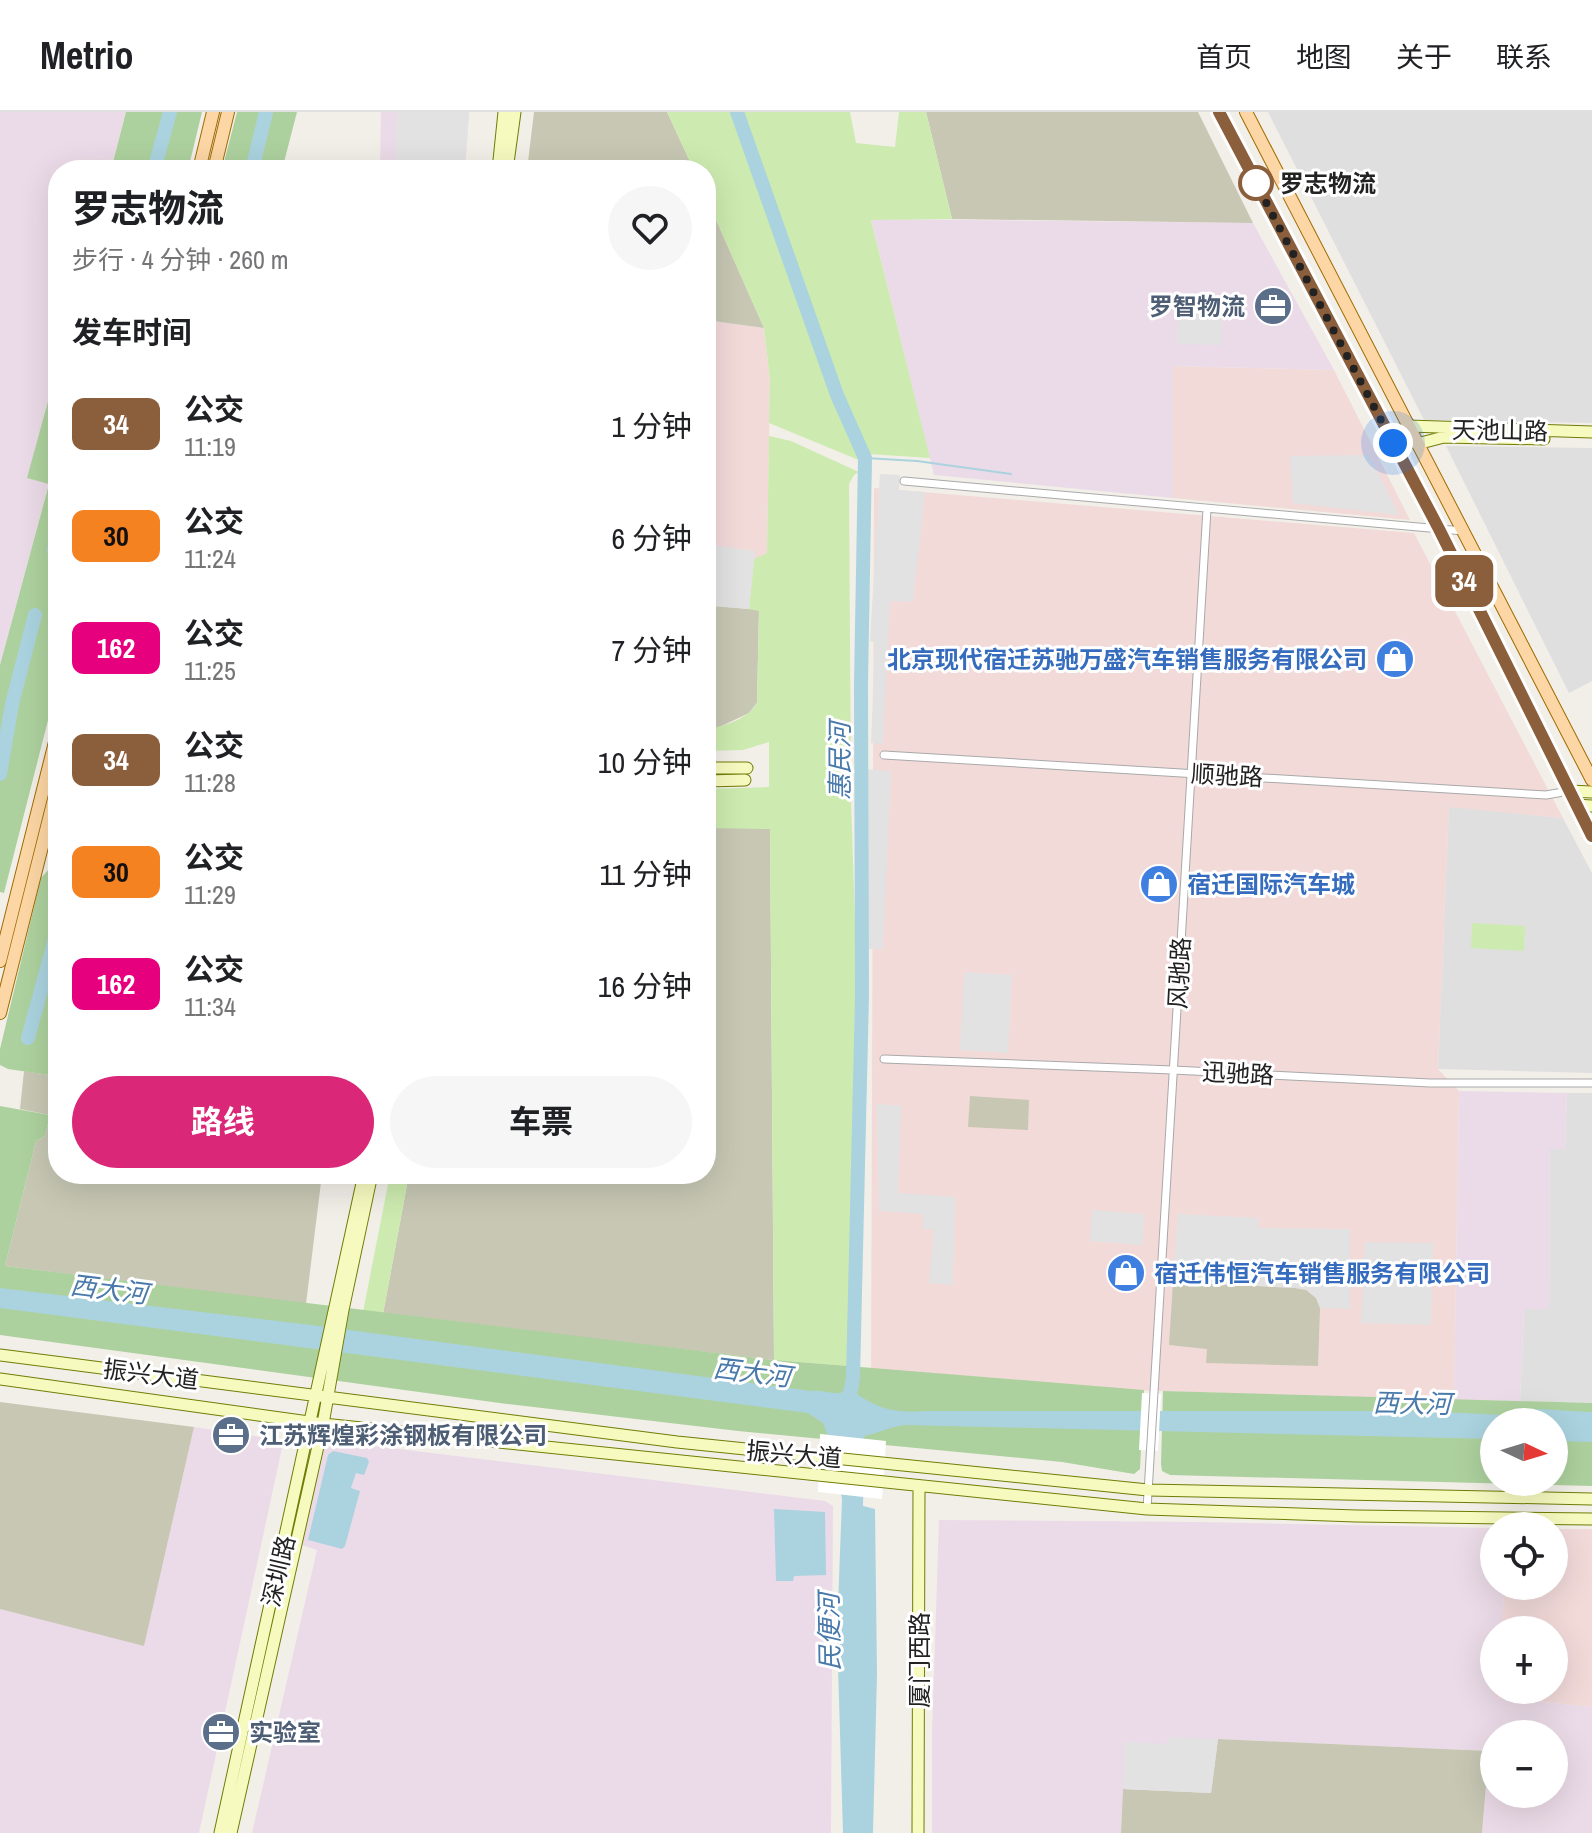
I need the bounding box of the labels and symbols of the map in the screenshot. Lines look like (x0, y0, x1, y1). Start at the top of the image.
marker: 罗志物流 (1239, 166, 1273, 200)
place label: 罗志物流 (1280, 167, 1376, 199)
office icon: 罗智物流 (1252, 285, 1294, 327)
place label: 罗智物流 (1149, 290, 1245, 322)
street label: 天池山路 (1452, 413, 1548, 447)
your location (1373, 423, 1413, 463)
line badge: 34 (1428, 555, 1500, 607)
shop icon: 北京现代宿迁苏驰万盛汽车销售服务有限公司 (1374, 638, 1416, 680)
place label: 北京现代宿迁苏驰万盛汽车销售服务有限公司 (887, 643, 1367, 675)
water label: 惠民河 (822, 717, 857, 800)
street label: 顺驰路 (1190, 757, 1264, 793)
shop icon: 宿迁国际汽车城 (1138, 863, 1180, 905)
place label: 宿迁国际汽车城 (1187, 868, 1355, 900)
street label: 风驰路 (1161, 936, 1197, 1010)
street label: 迅驰路 (1201, 1055, 1275, 1091)
shop icon: 宿迁伟恒汽车销售服务有限公司 (1105, 1252, 1147, 1294)
place label: 宿迁伟恒汽车销售服务有限公司 (1154, 1257, 1490, 1289)
water label: 西大河 (68, 1267, 155, 1312)
water label: 西大河 (711, 1350, 798, 1395)
street label: 振兴大道 (101, 1352, 201, 1396)
water label: 西大河 (1373, 1385, 1456, 1421)
north arrow (1480, 1408, 1568, 1496)
office icon: 江苏辉煌彩涂钢板有限公司 (210, 1414, 252, 1456)
place label: 江苏辉煌彩涂钢板有限公司 (259, 1419, 547, 1451)
street label: 振兴大道 (745, 1434, 843, 1474)
street label: 深圳路 (254, 1532, 302, 1610)
water label: 民便河 (811, 1588, 847, 1671)
street label: 厦门西路 (903, 1612, 935, 1708)
office icon: 实验室 (200, 1711, 242, 1753)
place label: 实验室 (249, 1716, 321, 1748)

